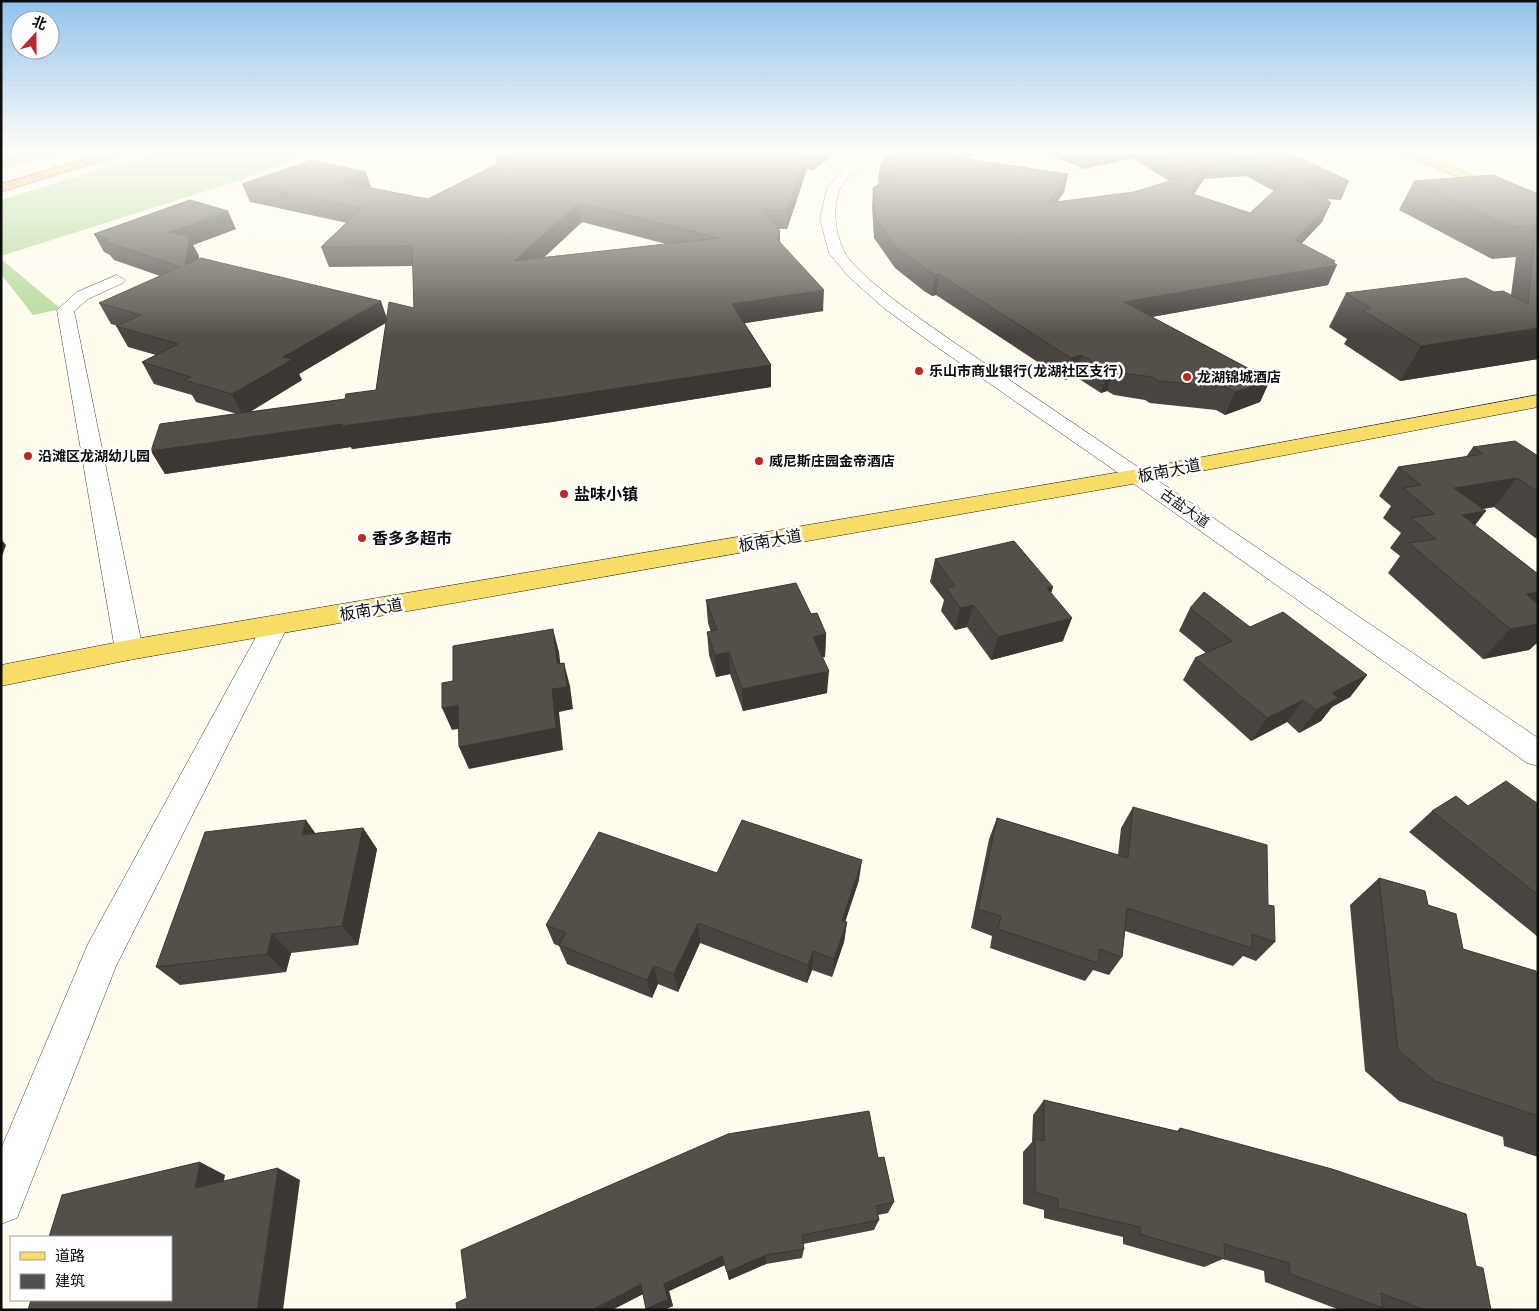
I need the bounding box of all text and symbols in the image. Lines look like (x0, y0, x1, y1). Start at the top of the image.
north arrow (10, 10, 60, 60)
text: 北 (30, 12, 49, 34)
place label: 乐山市商业银行(龙湖社区支行) (929, 362, 1123, 380)
marker: 乐山市商业银行(龙湖社区支行) (913, 365, 925, 377)
place label: 龙湖锦城酒店 (1197, 368, 1281, 386)
marker: 龙湖锦城酒店 (1181, 371, 1193, 383)
place label: 沿滩区龙湖幼儿园 (38, 447, 150, 465)
marker: 沿滩区龙湖幼儿园 (22, 450, 34, 462)
place label: 威尼斯庄园金帝酒店 (769, 452, 895, 470)
street label: 板南大道 (1136, 454, 1202, 486)
marker: 威尼斯庄园金帝酒店 (753, 455, 765, 467)
place label: 盐味小镇 (574, 484, 638, 504)
street label: 古盐大道 (1157, 485, 1213, 531)
marker: 盐味小镇 (558, 488, 570, 500)
street label: 板南大道 (737, 525, 803, 555)
place label: 香多多超市 (372, 528, 452, 548)
marker: 香多多超市 (356, 532, 368, 544)
street label: 板南大道 (338, 594, 404, 624)
legend (10, 1236, 172, 1301)
text: 道路 (55, 1246, 85, 1265)
text: 建筑 (55, 1271, 85, 1290)

